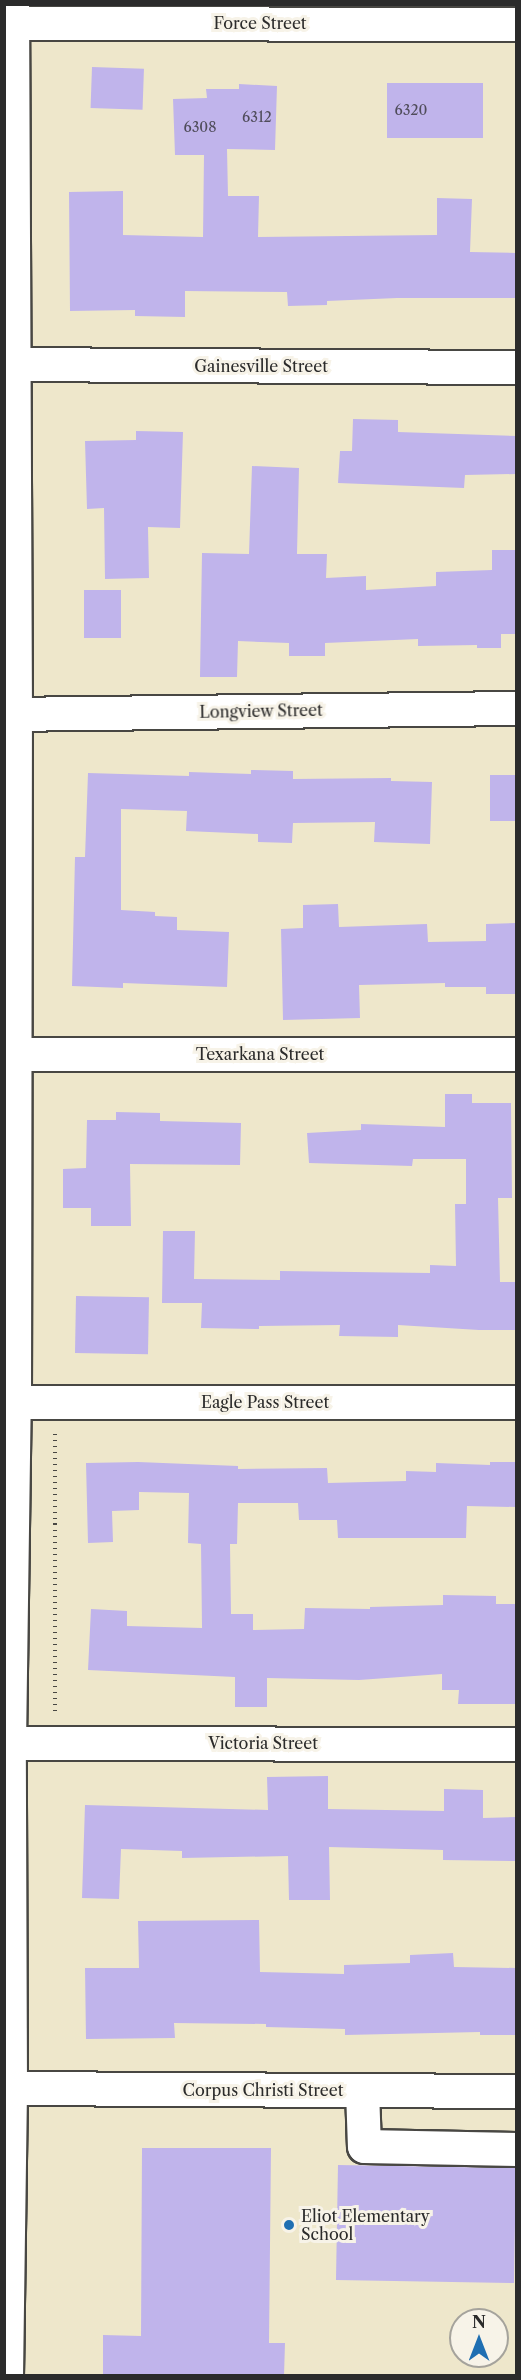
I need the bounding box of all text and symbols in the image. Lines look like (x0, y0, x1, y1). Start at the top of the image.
street label: Force Street (213, 13, 307, 33)
house number: 6320 (395, 102, 427, 118)
house number: 6312 (242, 109, 272, 125)
house number: 6308 (183, 119, 217, 135)
street label: Gainesville Street (194, 356, 328, 376)
street label: Longview Street (199, 700, 323, 722)
street label: Texarkana Street (196, 1044, 324, 1064)
street label: Eagle Pass Street (201, 1392, 329, 1412)
street label: Victoria Street (208, 1733, 318, 1753)
street label: Corpus Christi Street (183, 2080, 343, 2100)
place label: Eliot Elementary School (301, 2206, 430, 2244)
marker: Eliot Elementary School (282, 2218, 296, 2232)
north arrow (449, 2308, 509, 2368)
text: N (472, 2312, 486, 2332)

